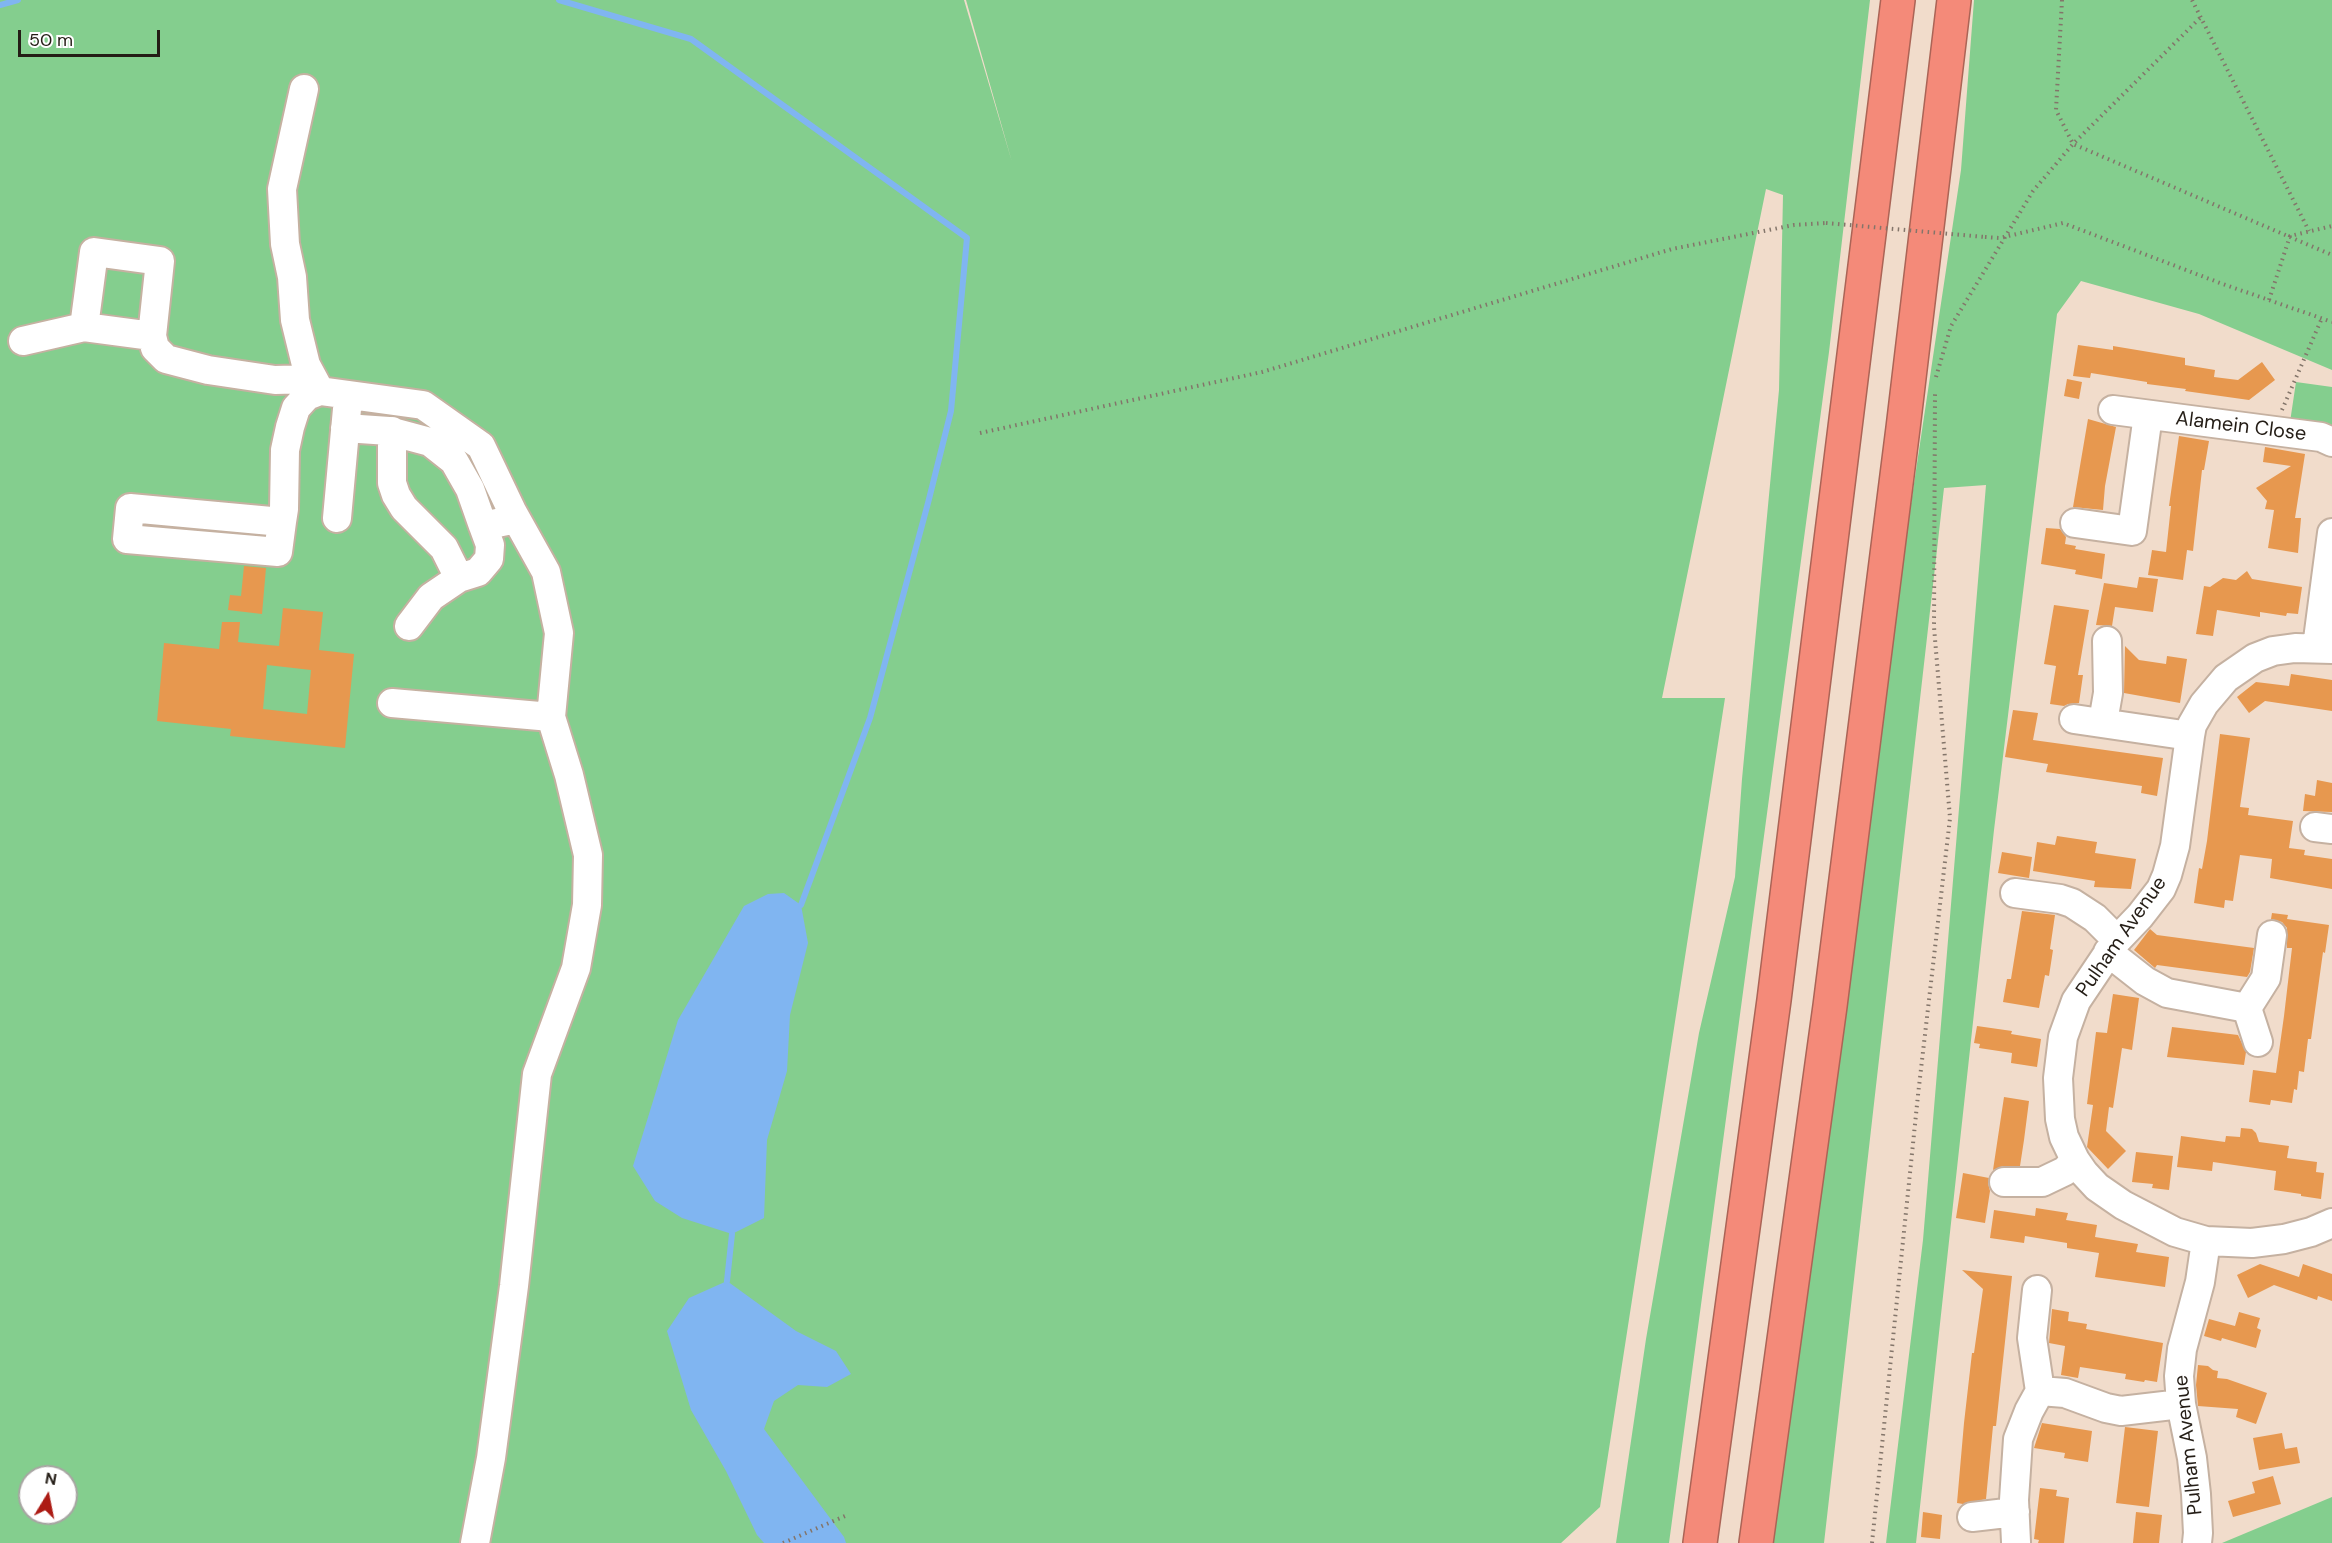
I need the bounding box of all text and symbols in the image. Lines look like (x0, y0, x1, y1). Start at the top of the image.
scale bar (21, 18, 164, 56)
text: 50 m (29, 28, 73, 52)
street label: Alamein Close (2174, 407, 2308, 447)
street label: Pulham Avenue (2072, 872, 2172, 1002)
street label: Pulham Avenue (2170, 1374, 2208, 1516)
north arrow (18, 1465, 78, 1525)
text: N (43, 1467, 58, 1490)

